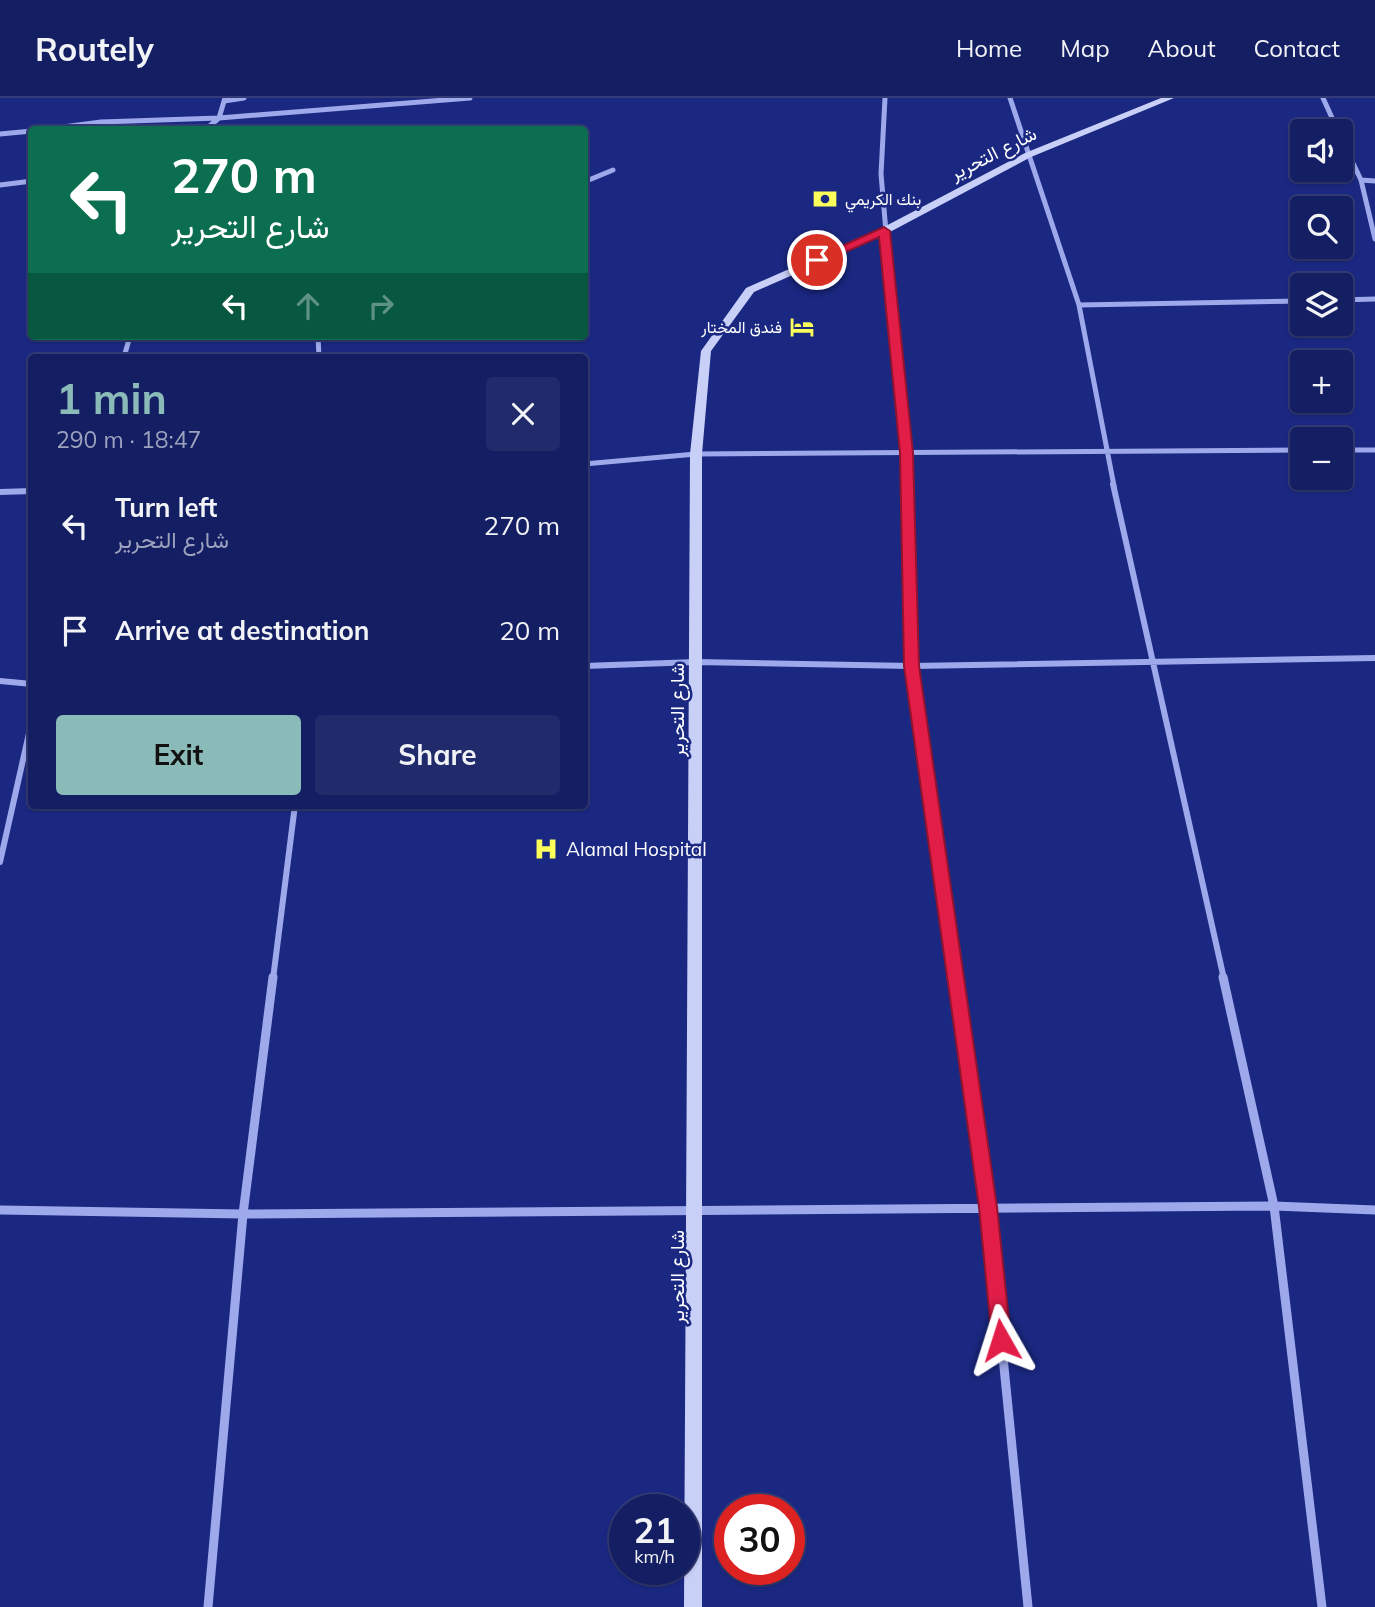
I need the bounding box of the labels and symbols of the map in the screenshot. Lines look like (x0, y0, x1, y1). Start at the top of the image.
street label: شارع التحرير (945, 121, 1041, 186)
bank icon: بنك الكريمي (811, 185, 839, 213)
place label: بنك الكريمي (845, 189, 921, 213)
pin (787, 230, 847, 290)
hotel icon: فندق المختار (788, 313, 816, 341)
place label: فندق المختار (700, 317, 782, 338)
street label: شارع التحرير (665, 663, 690, 758)
hospital icon: Alamal Hospital (532, 835, 560, 863)
place label: Alamal Hospital (566, 837, 707, 861)
street label: شارع التحرير (665, 1230, 690, 1325)
position arrow (964, 1303, 1038, 1377)
speed limit sign: 30 (714, 1494, 805, 1585)

